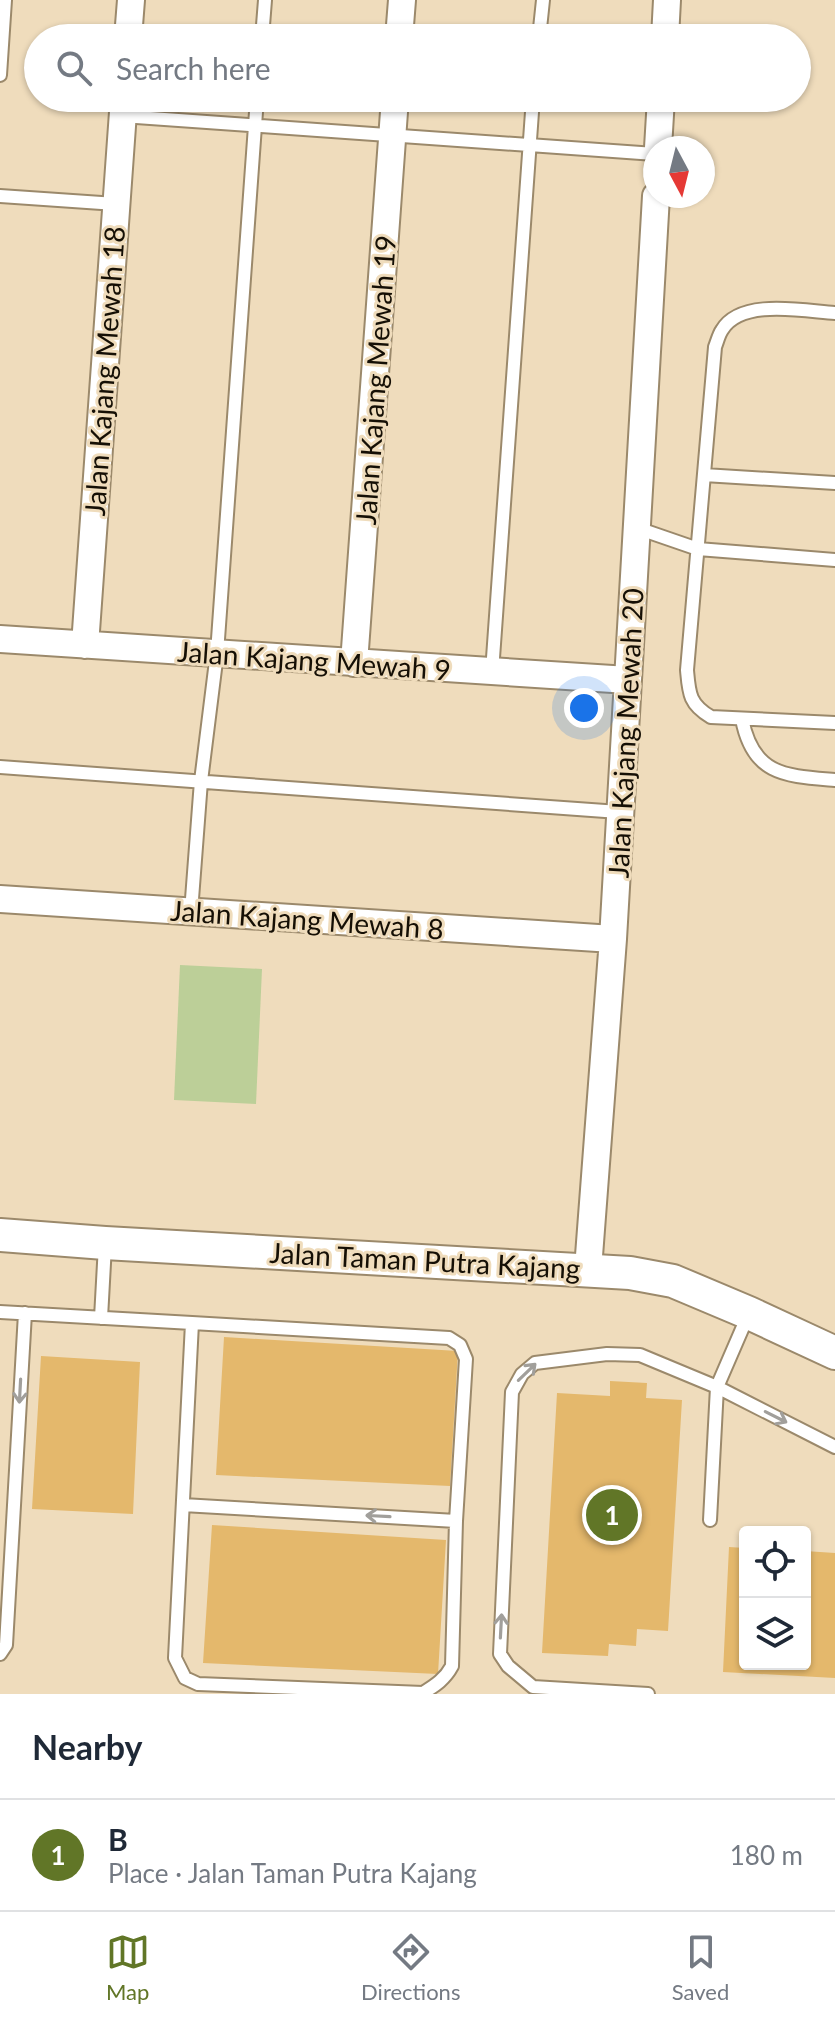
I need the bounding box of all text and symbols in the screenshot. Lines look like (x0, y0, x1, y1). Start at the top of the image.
search box (24, 24, 811, 112)
icon: search (52, 46, 96, 90)
text: Search here (116, 50, 271, 86)
north arrow (643, 136, 715, 208)
street label: Jalan Kajang Mewah 18 (77, 225, 131, 517)
street label: Jalan Kajang Mewah 19 (348, 234, 402, 526)
street label: Jalan Kajang Mewah 20 (600, 587, 650, 879)
street label: Jalan Kajang Mewah 9 (176, 633, 452, 687)
your location (564, 688, 604, 728)
street label: Jalan Kajang Mewah 8 (169, 892, 445, 946)
street label: Jalan Taman Putra Kajang (269, 1235, 581, 1285)
one-way arrow (517, 1363, 537, 1382)
one-way arrow (12, 1377, 27, 1404)
one-way arrow (764, 1410, 788, 1425)
pin: 1 (586, 1485, 638, 1545)
one-way arrow (365, 1508, 392, 1523)
map controls (739, 1526, 811, 1670)
button: locate (739, 1526, 811, 1598)
button: layers (739, 1598, 811, 1670)
one-way arrow (494, 1613, 509, 1640)
text: Nearby (32, 1726, 143, 1767)
text: B (108, 1821, 128, 1857)
text: 1 (50, 1839, 66, 1871)
text: 180 m (730, 1839, 803, 1871)
text: Place · Jalan Taman Putra Kajang (108, 1857, 477, 1889)
tab: Map (106, 1930, 150, 2005)
tab: Directions (361, 1930, 460, 2005)
tab: Saved (672, 1930, 729, 2005)

